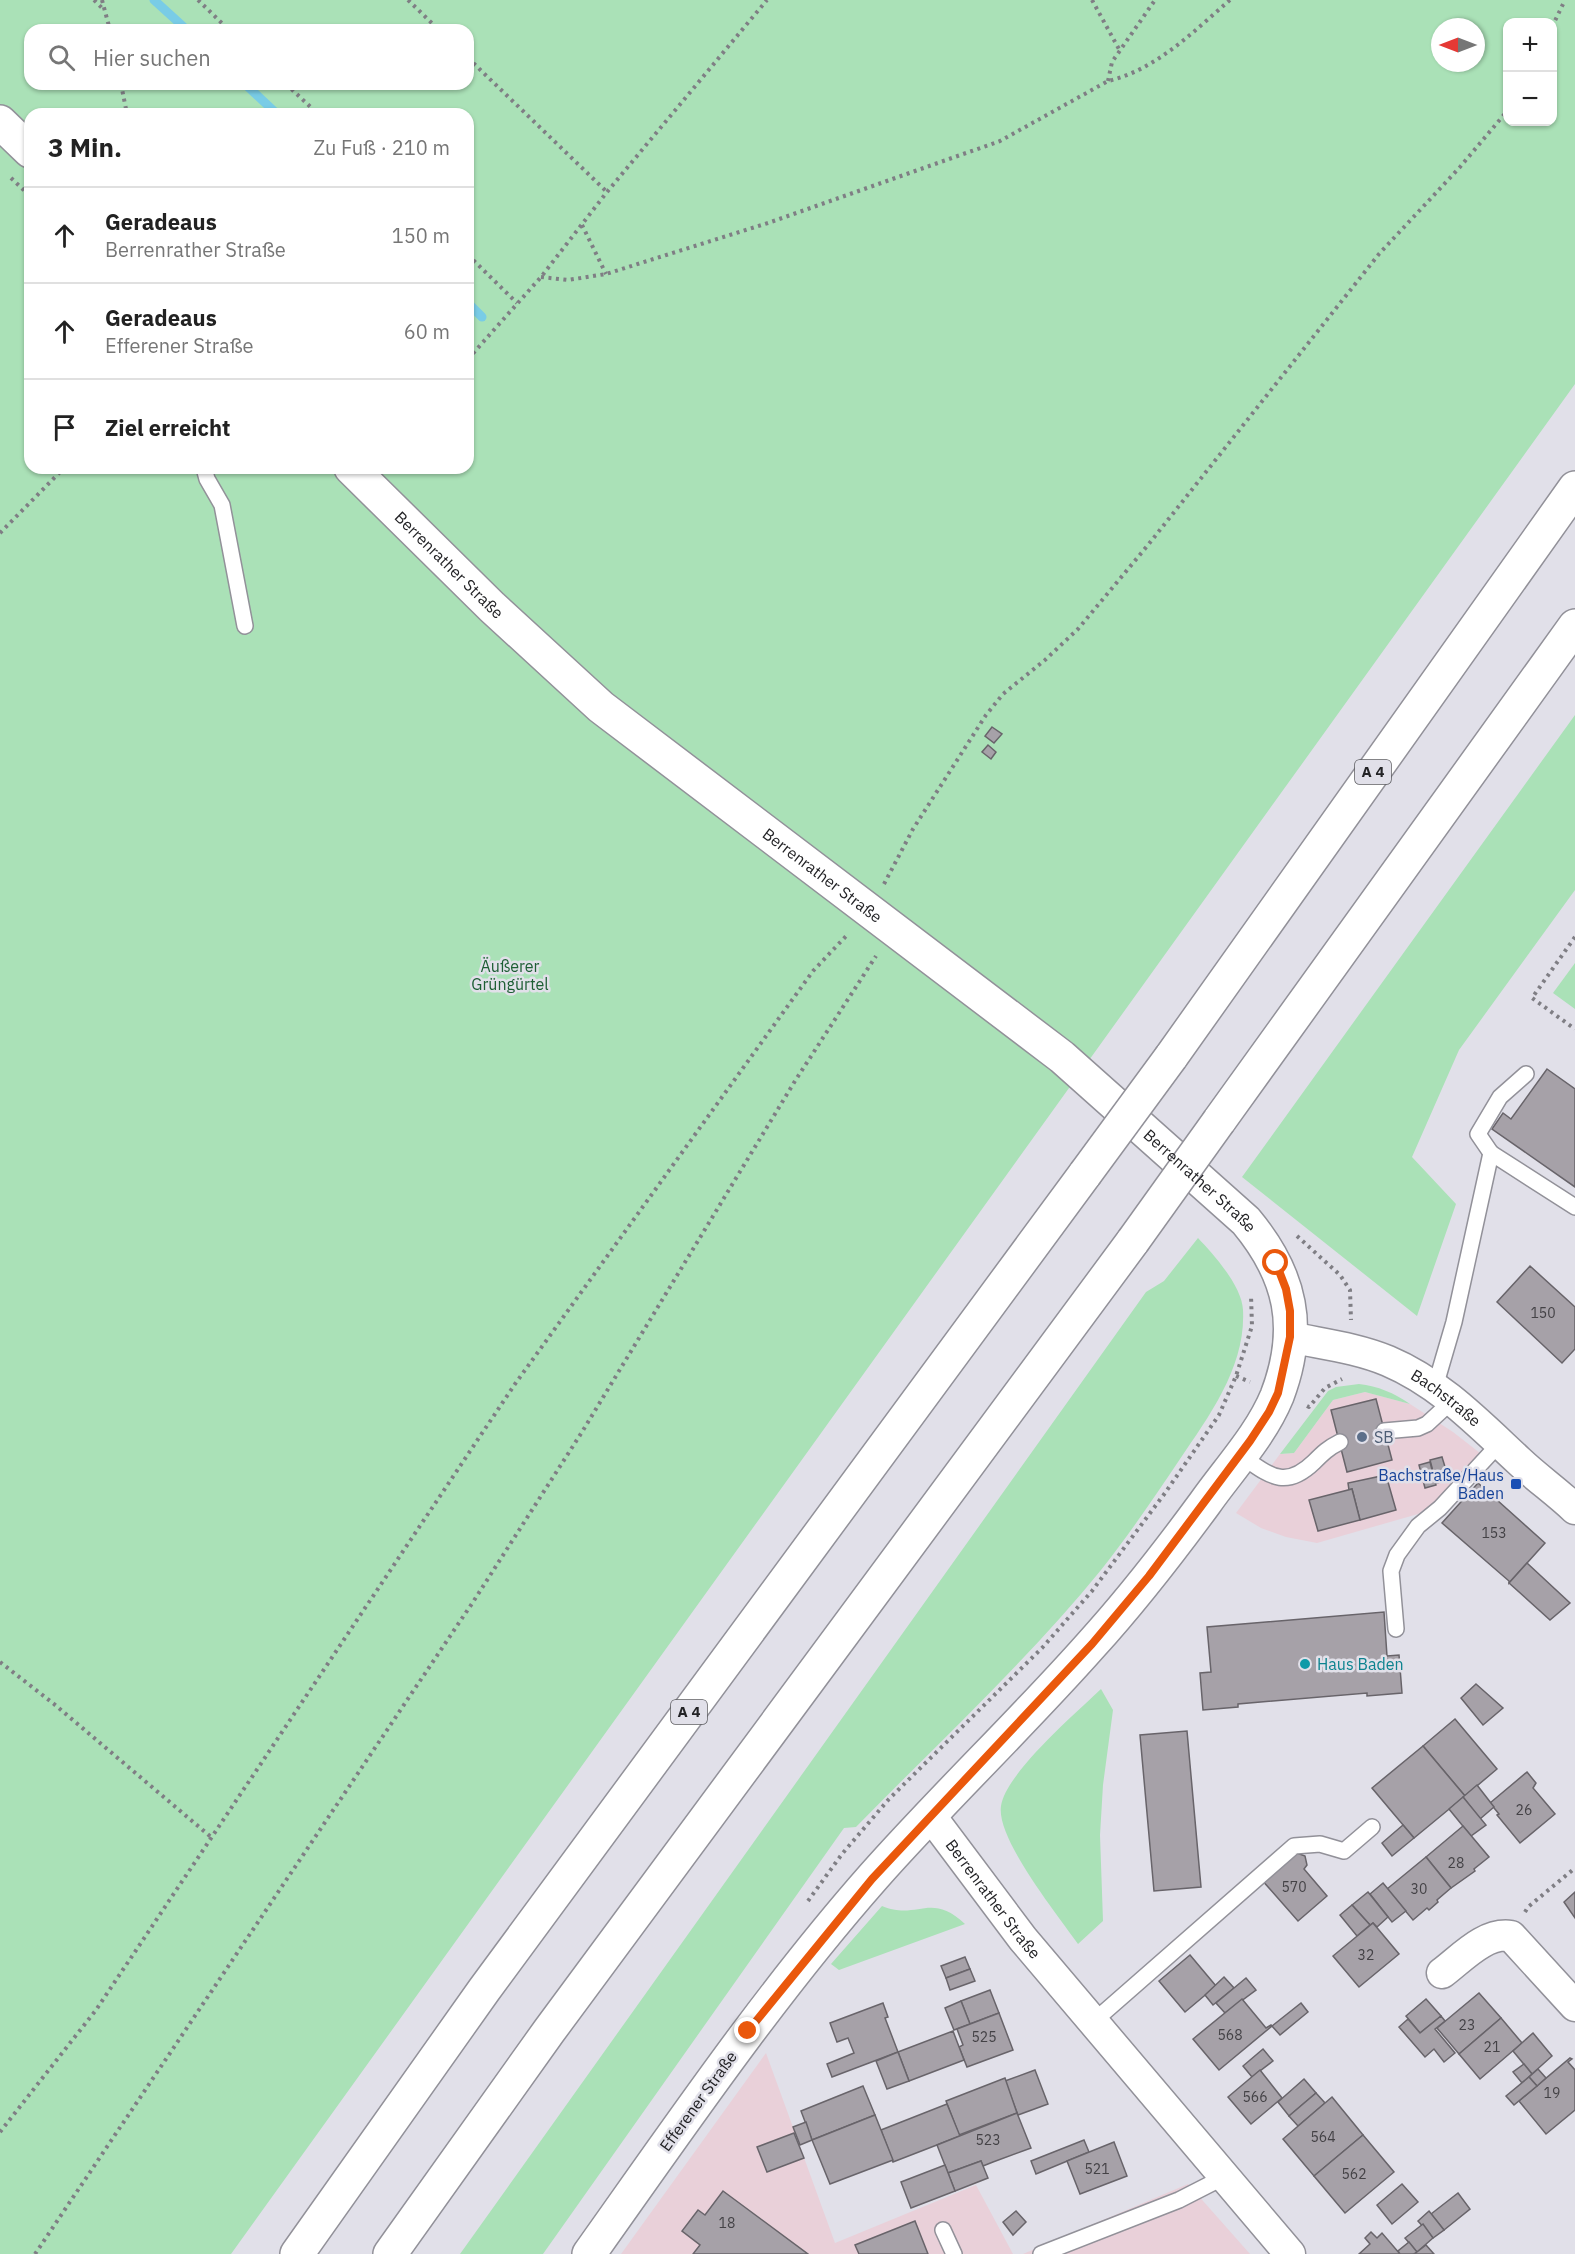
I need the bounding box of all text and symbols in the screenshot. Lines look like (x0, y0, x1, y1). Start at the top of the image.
north arrow (1431, 18, 1485, 72)
map controls (1503, 18, 1557, 126)
button: + (1503, 18, 1557, 72)
search box (24, 24, 474, 90)
icon: search (45, 41, 78, 74)
text: Hier suchen (93, 43, 211, 72)
button: − (1503, 72, 1557, 126)
text: 3 Min. (48, 130, 122, 164)
text: Zu Fuß · 210 m (313, 134, 450, 161)
text: Geradeaus (105, 207, 217, 236)
icon: ahead (48, 219, 81, 252)
text: 150 m (392, 222, 450, 249)
text: Berrenrather Straße (105, 236, 286, 263)
text: Geradeaus (105, 303, 217, 332)
icon: ahead (48, 315, 81, 348)
text: 60 m (404, 318, 450, 345)
text: Efferener Straße (105, 332, 254, 359)
icon: arrive (48, 411, 81, 444)
text: Ziel erreicht (105, 413, 230, 442)
street label: Berrenrather Straße (391, 507, 508, 623)
road number: A 4 (1355, 760, 1391, 784)
street label: Berrenrather Straße (759, 823, 886, 927)
park label: Äußerer Grüngürtel (471, 956, 549, 994)
street label: Berrenrather Straße (1140, 1125, 1261, 1236)
route start (1262, 1249, 1288, 1275)
house number: 150 (1530, 1304, 1556, 1322)
street label: Bachstraße (1408, 1365, 1485, 1431)
place label: SB (1374, 1427, 1394, 1447)
marker: SB (1355, 1430, 1369, 1444)
place label: Bachstraße/Haus Baden (1378, 1465, 1504, 1503)
marker: Bachstraße/Haus Baden (1509, 1477, 1523, 1491)
house number: 153 (1481, 1524, 1507, 1542)
place label: Haus Baden (1317, 1654, 1404, 1674)
marker: Haus Baden (1298, 1657, 1312, 1671)
road number: A 4 (671, 1700, 707, 1724)
house number: 26 (1516, 1801, 1532, 1819)
street label: Berrenrather Straße (942, 1835, 1045, 1963)
house number: 28 (1448, 1854, 1464, 1872)
house number: 570 (1281, 1878, 1307, 1896)
house number: 30 (1411, 1880, 1427, 1898)
house number: 32 (1358, 1946, 1374, 1964)
house number: 23 (1459, 2016, 1475, 2034)
route end (734, 2017, 760, 2043)
house number: 568 (1217, 2026, 1243, 2044)
house number: 525 (971, 2028, 997, 2046)
house number: 21 (1484, 2038, 1500, 2056)
street label: Efferener Straße (655, 2047, 741, 2155)
house number: 19 (1544, 2084, 1560, 2102)
house number: 566 (1242, 2088, 1268, 2106)
house number: 564 (1310, 2128, 1336, 2146)
house number: 523 (975, 2131, 1001, 2149)
house number: 521 (1084, 2160, 1110, 2178)
house number: 562 (1341, 2165, 1367, 2183)
house number: 18 (719, 2214, 735, 2232)

